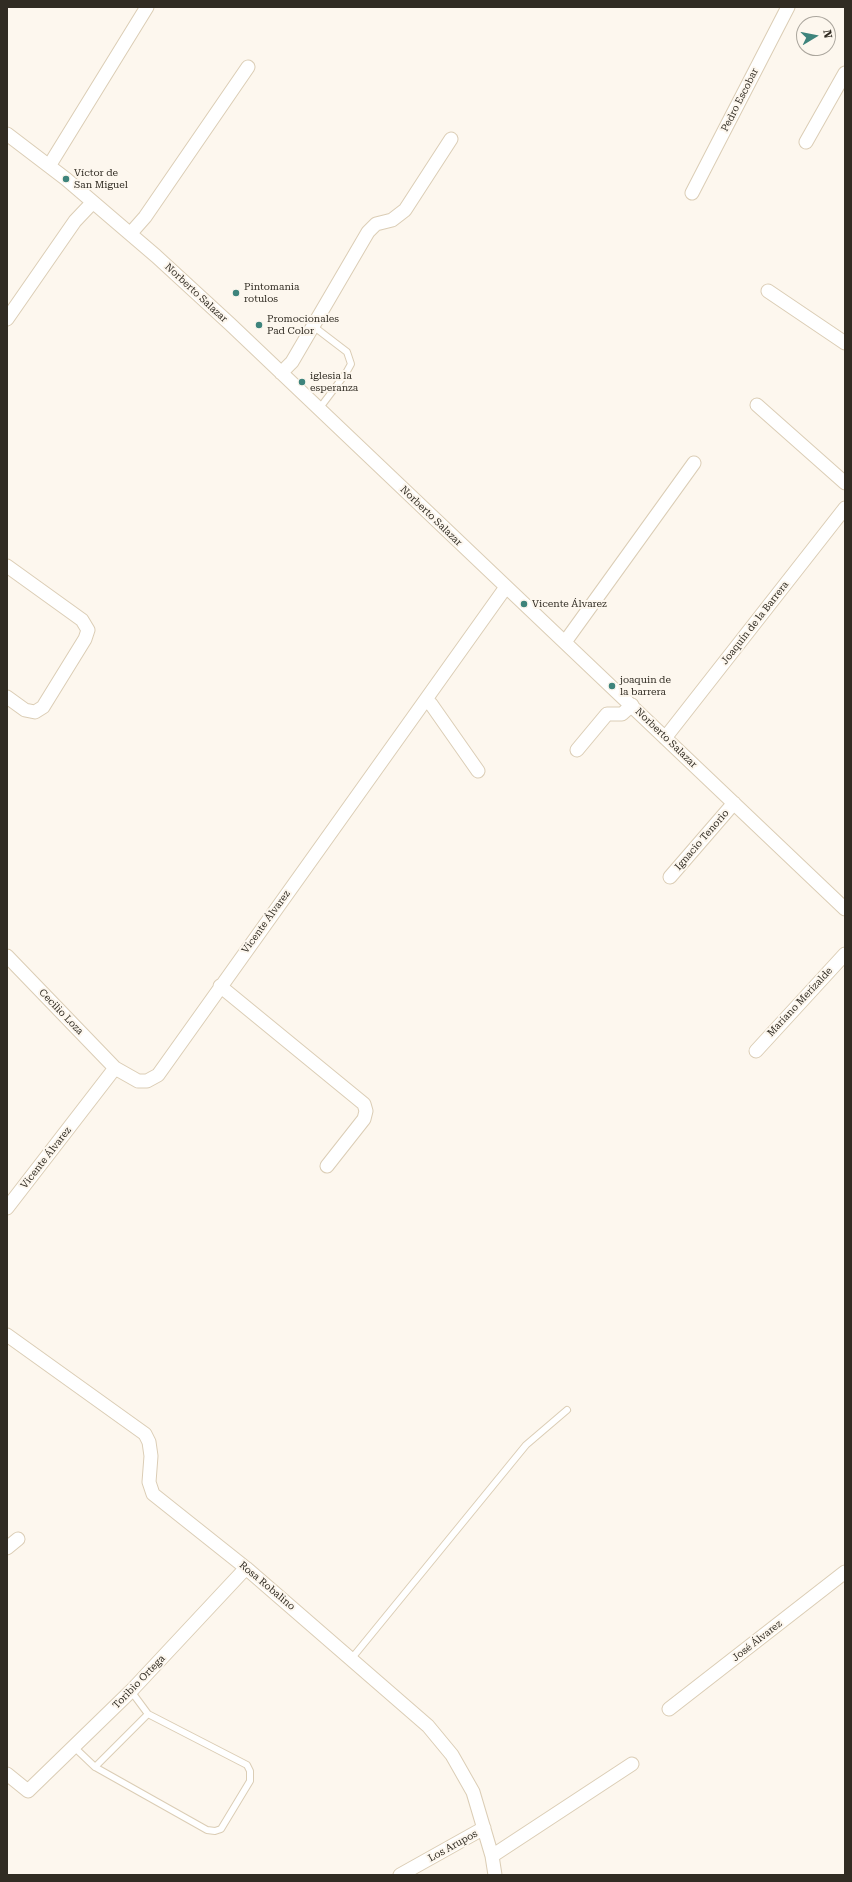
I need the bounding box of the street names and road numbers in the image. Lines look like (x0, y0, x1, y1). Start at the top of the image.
street label: Pedro Escobar (719, 66, 761, 134)
street label: Norberto Salazar (162, 261, 230, 325)
street label: Norberto Salazar (398, 484, 464, 548)
street label: Joaquín de la Barrera (719, 579, 791, 667)
street label: Norberto Salazar (633, 706, 699, 770)
street label: Ignacio Tenorio (672, 807, 732, 873)
street label: Vicente Álvarez (239, 888, 293, 956)
street label: Mariano Merizalde (765, 965, 835, 1039)
street label: Cecilio Loza (36, 987, 86, 1037)
street label: Vicente Álvarez (18, 1125, 74, 1191)
street label: Rosa Robalino (237, 1559, 297, 1613)
street label: José Álvarez (730, 1618, 784, 1664)
street label: Toribio Ortega (110, 1653, 168, 1711)
street label: Los Arupos (426, 1828, 480, 1864)

